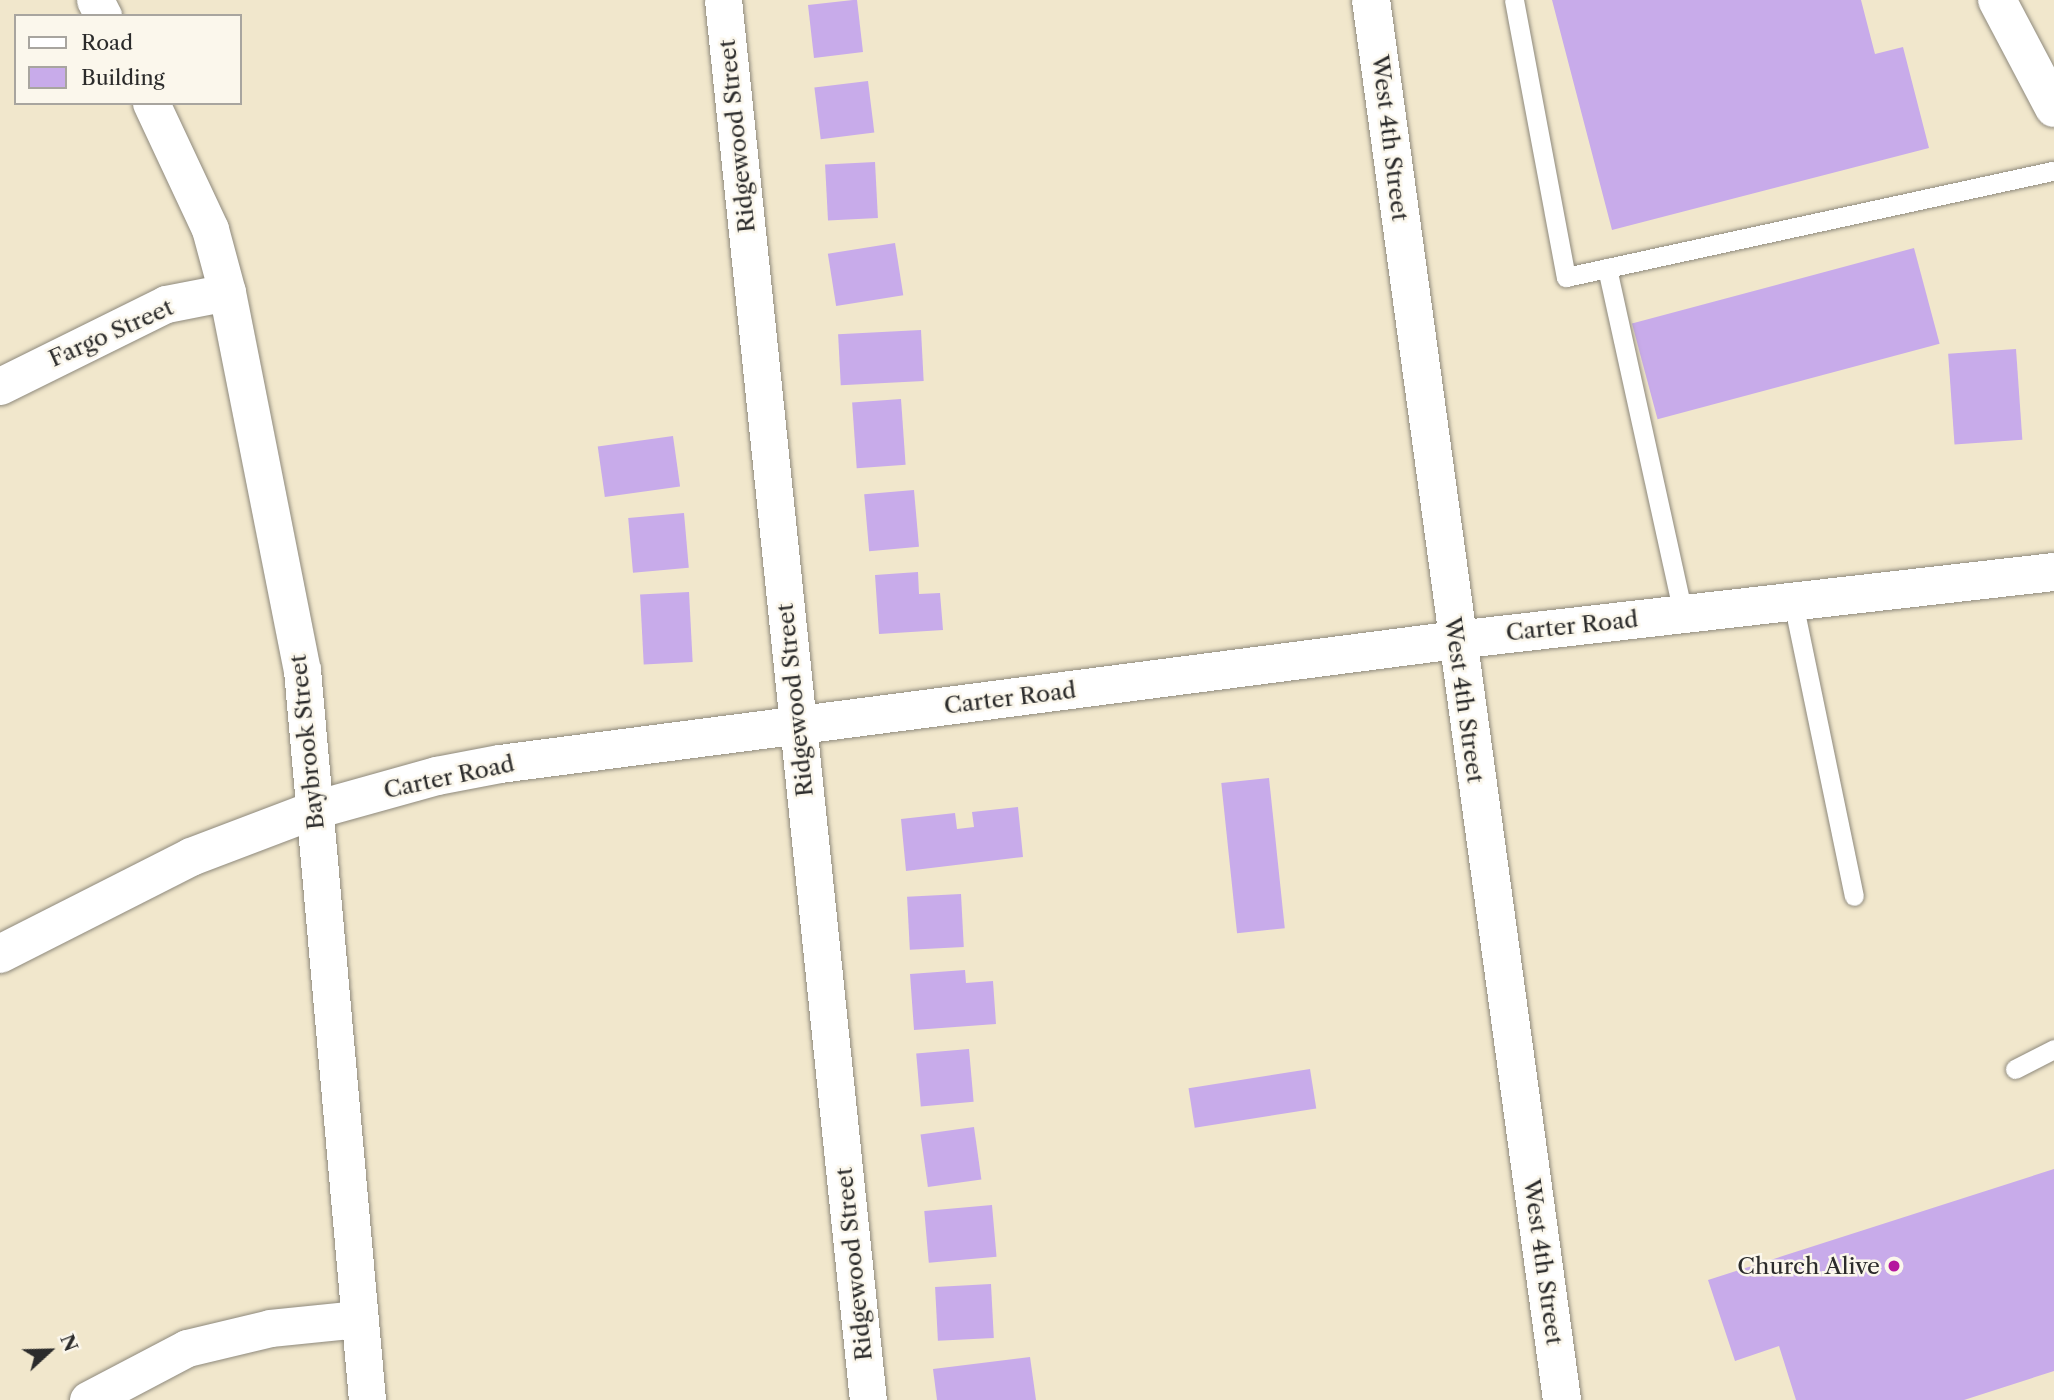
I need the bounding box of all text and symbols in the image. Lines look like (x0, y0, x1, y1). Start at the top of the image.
legend (14, 14, 242, 105)
text: Road (81, 30, 133, 55)
street label: Ridgewood Street (713, 38, 761, 234)
street label: West 4th Street (1366, 53, 1414, 223)
text: Building (81, 65, 165, 90)
street label: Fargo Street (45, 293, 177, 373)
street label: Ridgewood Street (771, 602, 819, 798)
street label: Carter Road (1504, 605, 1640, 647)
street label: West 4th Street (1439, 615, 1489, 785)
street label: Baybrook Street (284, 653, 330, 831)
street label: Carter Road (942, 676, 1078, 720)
street label: Carter Road (381, 750, 517, 804)
street label: Ridgewood Street (830, 1166, 878, 1362)
street label: West 4th Street (1518, 1177, 1568, 1347)
place label: Church Alive (1736, 1252, 1880, 1280)
marker: Church Alive (1886, 1258, 1902, 1274)
north arrow (14, 1316, 84, 1386)
text: N (55, 1331, 83, 1355)

